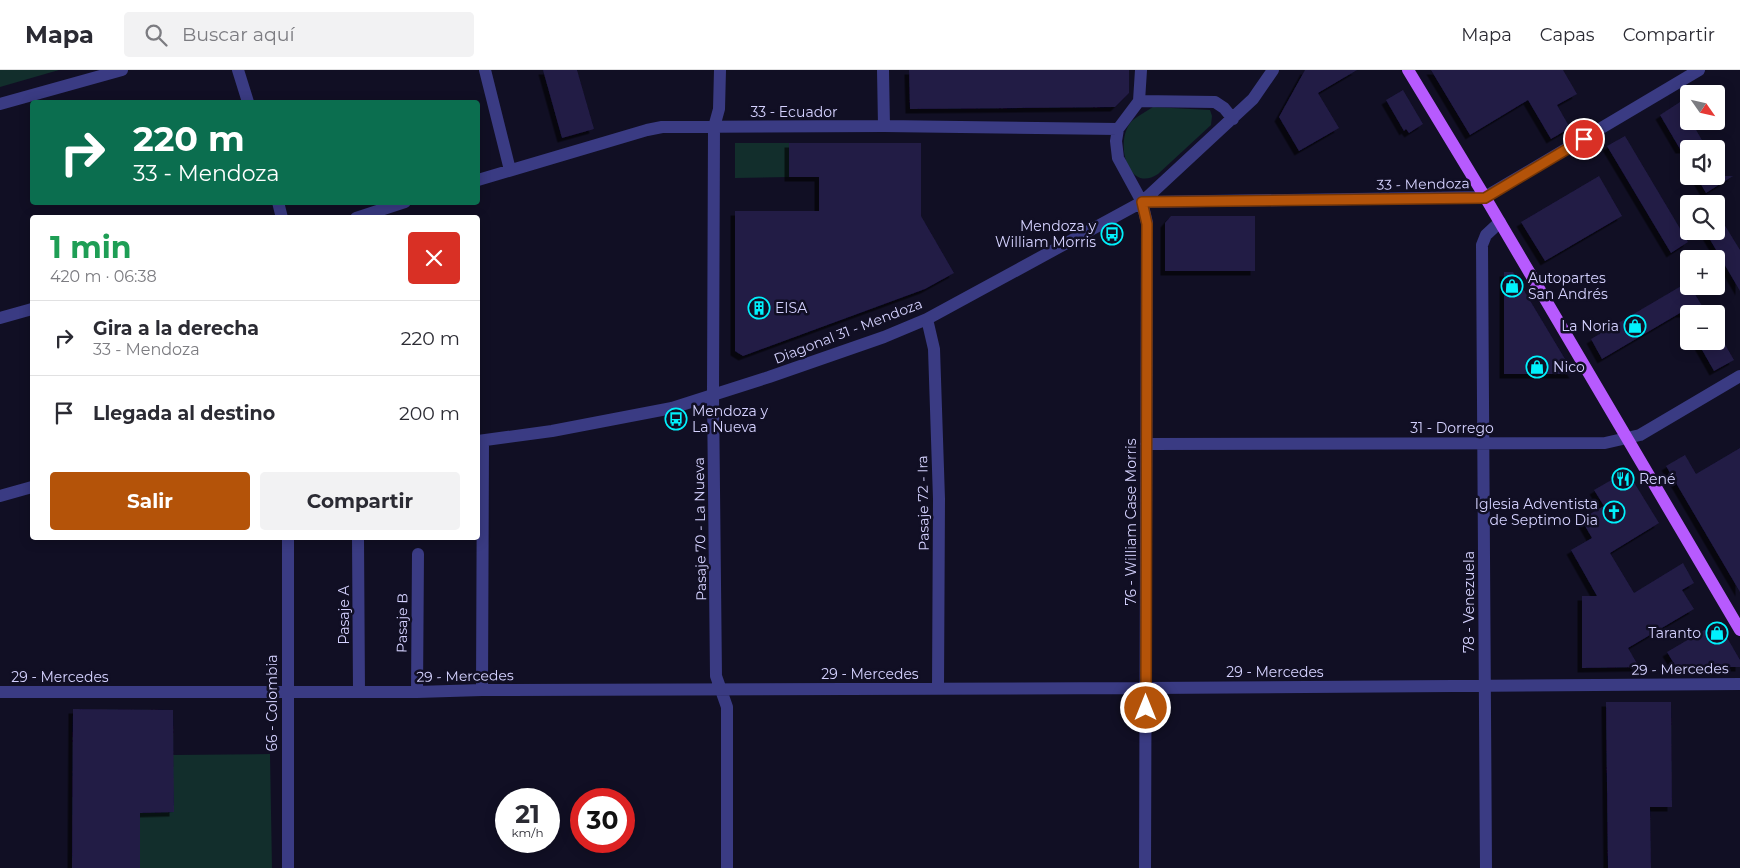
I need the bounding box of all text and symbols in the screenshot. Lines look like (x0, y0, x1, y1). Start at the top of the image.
search box (124, 12, 474, 57)
text: Mapa (25, 20, 94, 49)
icon: search (142, 21, 170, 49)
text: Buscar aquí (182, 23, 295, 46)
text: Mapa (1461, 24, 1512, 46)
text: Capas (1540, 24, 1595, 46)
text: Compartir (1623, 24, 1715, 46)
north arrow (1680, 85, 1725, 130)
map controls (1680, 85, 1725, 350)
street label: 33 - Ecuador (750, 103, 838, 121)
text: 220 m (133, 117, 245, 160)
pin (1563, 118, 1605, 160)
icon: right (50, 120, 115, 185)
icon: arrive (1570, 125, 1598, 153)
button: sound (1680, 140, 1725, 185)
text: 33 - Mendoza (133, 160, 280, 187)
street label: 33 - Mendoza (1376, 174, 1470, 194)
button: search (1680, 195, 1725, 240)
place label: Mendoza y William Morris (995, 217, 1096, 251)
bus stop icon: Mendoza y William Morris (1100, 222, 1124, 246)
text: 1 min (50, 229, 131, 266)
button: close (408, 232, 460, 284)
button: + (1680, 250, 1725, 295)
text: 420 m · 06:38 (50, 267, 157, 286)
place label: Autopartes San Andrés (1528, 269, 1608, 303)
shop icon: Autopartes San Andrés (1500, 274, 1524, 298)
street label: Diagonal 31 - Mendoza (771, 294, 925, 368)
building icon: EISA (747, 296, 771, 320)
place label: EISA (775, 299, 808, 317)
button: − (1680, 305, 1725, 350)
shop icon: La Noria (1623, 314, 1647, 338)
text: Gira a la derecha (93, 317, 259, 340)
place label: La Noria (1561, 317, 1619, 335)
icon: right (50, 324, 78, 352)
text: 220 m (401, 327, 460, 350)
text: 33 - Mendoza (93, 340, 200, 359)
shop icon: Nico (1525, 355, 1549, 379)
place label: Nico (1553, 358, 1585, 376)
icon: arrive (50, 399, 78, 427)
text: Llegada al destino (93, 402, 275, 425)
text: 200 m (399, 402, 460, 425)
place label: Mendoza y La Nueva (692, 402, 769, 436)
bus stop icon: Mendoza y La Nueva (664, 407, 688, 431)
street label: 31 - Dorrego (1410, 419, 1494, 437)
street label: 76 - William Case Morris (1122, 438, 1140, 606)
street label: Pasaje 72 - Ira (913, 455, 933, 551)
street label: Pasaje 70 - La Nueva (690, 457, 710, 601)
restaurant icon: René (1611, 467, 1635, 491)
place label: René (1639, 470, 1676, 488)
button: Salir (50, 472, 250, 530)
button: Compartir (260, 472, 460, 530)
place label: Iglesia Adventista de Septimo Dia (1475, 495, 1598, 529)
church icon: Iglesia Adventista de Septimo Dia (1602, 500, 1626, 524)
street label: 78 - Venezuela (1460, 551, 1478, 653)
street label: Pasaje A (335, 584, 353, 645)
street label: Pasaje B (392, 593, 412, 653)
shop icon: Taranto (1705, 621, 1729, 645)
place label: Taranto (1648, 624, 1701, 642)
street label: 66 - Colombia (263, 654, 281, 752)
street label: 29 - Mercedes (1631, 659, 1729, 679)
street label: 29 - Mercedes (1226, 663, 1324, 681)
street label: 29 - Mercedes (821, 665, 919, 683)
street label: 29 - Mercedes (416, 666, 514, 686)
street label: 29 - Mercedes (11, 668, 109, 686)
position arrow (1119, 681, 1171, 733)
speed limit sign: 30 (570, 788, 635, 853)
text: 21 (515, 799, 540, 829)
text: km/h (511, 825, 544, 840)

